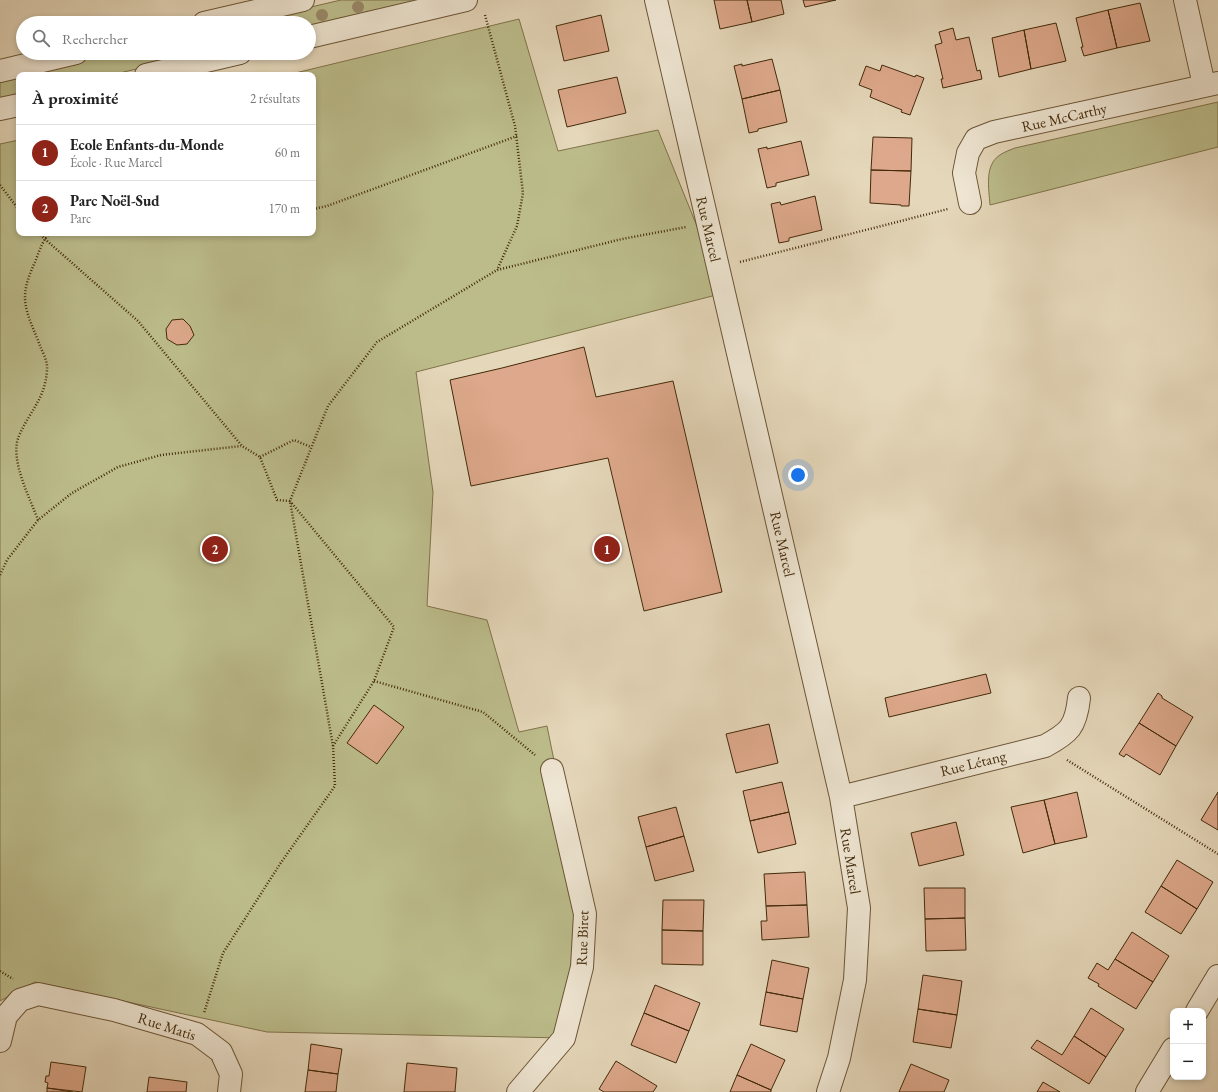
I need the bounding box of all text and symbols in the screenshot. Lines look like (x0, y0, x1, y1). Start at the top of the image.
search box (16, 16, 316, 60)
icon: search (30, 27, 52, 49)
text: Rechercher (62, 29, 128, 48)
text: À proximité (32, 87, 118, 109)
text: 2 résultats (250, 90, 300, 107)
street label: Rue McCarthy (1020, 98, 1109, 136)
text: Ecole Enfants-du-Monde (70, 135, 224, 154)
text: 1 (42, 144, 48, 161)
text: 60 m (275, 144, 300, 161)
text: École · Rue Marcel (70, 154, 162, 171)
text: Parc Noël-Sud (70, 191, 160, 210)
street label: Rue Marcel (692, 194, 726, 264)
text: 2 (42, 200, 48, 217)
text: 170 m (269, 200, 300, 217)
text: Parc (70, 210, 91, 227)
your location (788, 465, 808, 485)
street label: Rue Marcel (766, 509, 800, 579)
pin: 2 (202, 534, 228, 564)
pin: 1 (594, 534, 620, 564)
street label: Rue Létang (938, 746, 1008, 780)
street label: Rue Marcel (836, 826, 866, 896)
street label: Rue Biret (572, 910, 592, 966)
street label: Rue Matis (136, 1008, 199, 1044)
map controls (1170, 1008, 1206, 1080)
button: + (1170, 1008, 1206, 1044)
button: − (1170, 1044, 1206, 1080)

